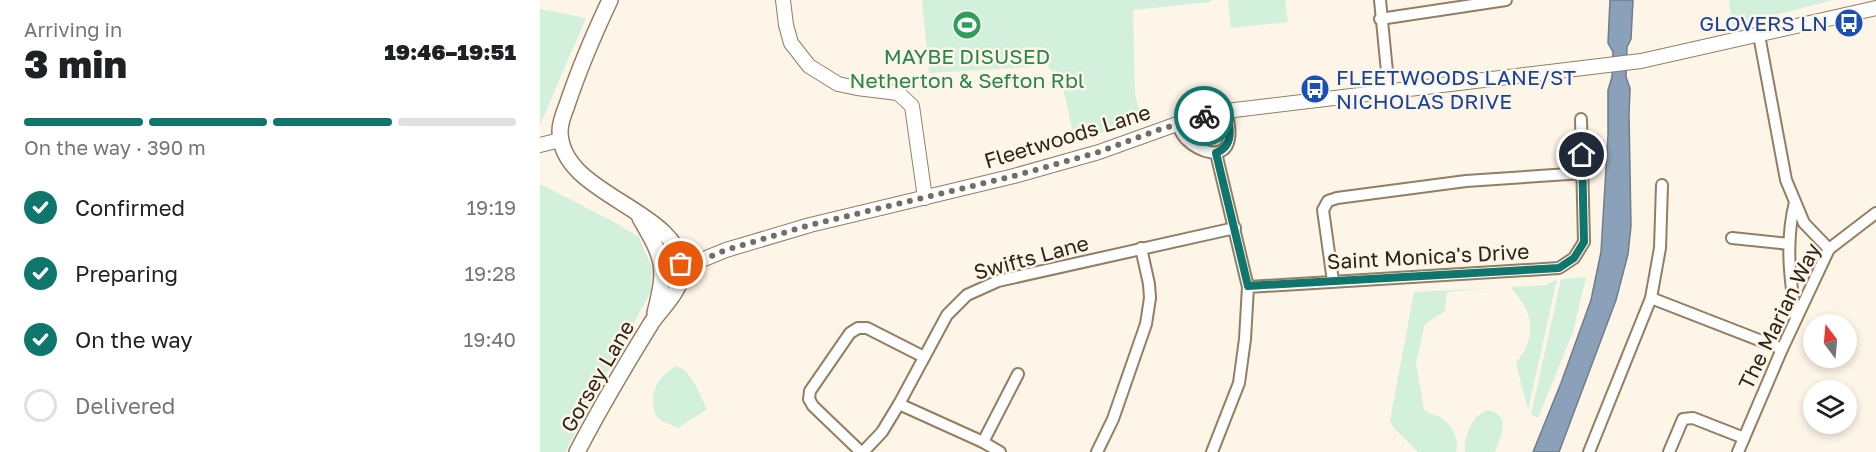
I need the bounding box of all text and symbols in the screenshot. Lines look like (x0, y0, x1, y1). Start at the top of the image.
bus stop icon: GLOVERS LN (1833, 7, 1865, 39)
sports icon: MAYBE DISUSED Netherton & Sefton Rbl (951, 9, 983, 41)
place label: GLOVERS LN (1699, 10, 1828, 36)
text: Arriving in (24, 17, 122, 41)
text: 19:46–19:51 (384, 38, 516, 65)
text: 3 min (24, 40, 127, 87)
place label: MAYBE DISUSED Netherton & Sefton Rbl (849, 43, 1085, 93)
place label: FLEETWOODS LANE/ST NICHOLAS DRIVE (1336, 64, 1576, 114)
bus stop icon: FLEETWOODS LANE/ST NICHOLAS DRIVE (1299, 73, 1331, 105)
courier (1174, 86, 1234, 146)
street label: Fleetwoods Lane (981, 98, 1153, 174)
icon: bike (1188, 100, 1221, 133)
pin (1556, 129, 1607, 180)
text: On the way · 390 m (24, 135, 206, 159)
icon: home (1565, 138, 1598, 171)
icon: check (24, 191, 57, 224)
text: Confirmed (75, 194, 185, 221)
text: 19:19 (466, 195, 516, 219)
street label: Swifts Lane (971, 229, 1091, 285)
pin (655, 238, 706, 289)
street label: Saint Monica's Drive (1326, 238, 1530, 274)
street label: The Marian Way (1732, 238, 1826, 393)
icon: bag (664, 247, 697, 280)
icon: check (24, 257, 57, 290)
text: Preparing (75, 260, 178, 287)
text: 19:28 (464, 261, 516, 285)
north arrow (1803, 314, 1857, 368)
map controls (1803, 314, 1857, 434)
street label: Gorsey Lane (555, 316, 639, 436)
icon: check (24, 323, 57, 356)
text: On the way (75, 326, 193, 353)
text: 19:40 (464, 327, 516, 351)
button: layers (1803, 380, 1857, 434)
text: Delivered (75, 392, 175, 419)

